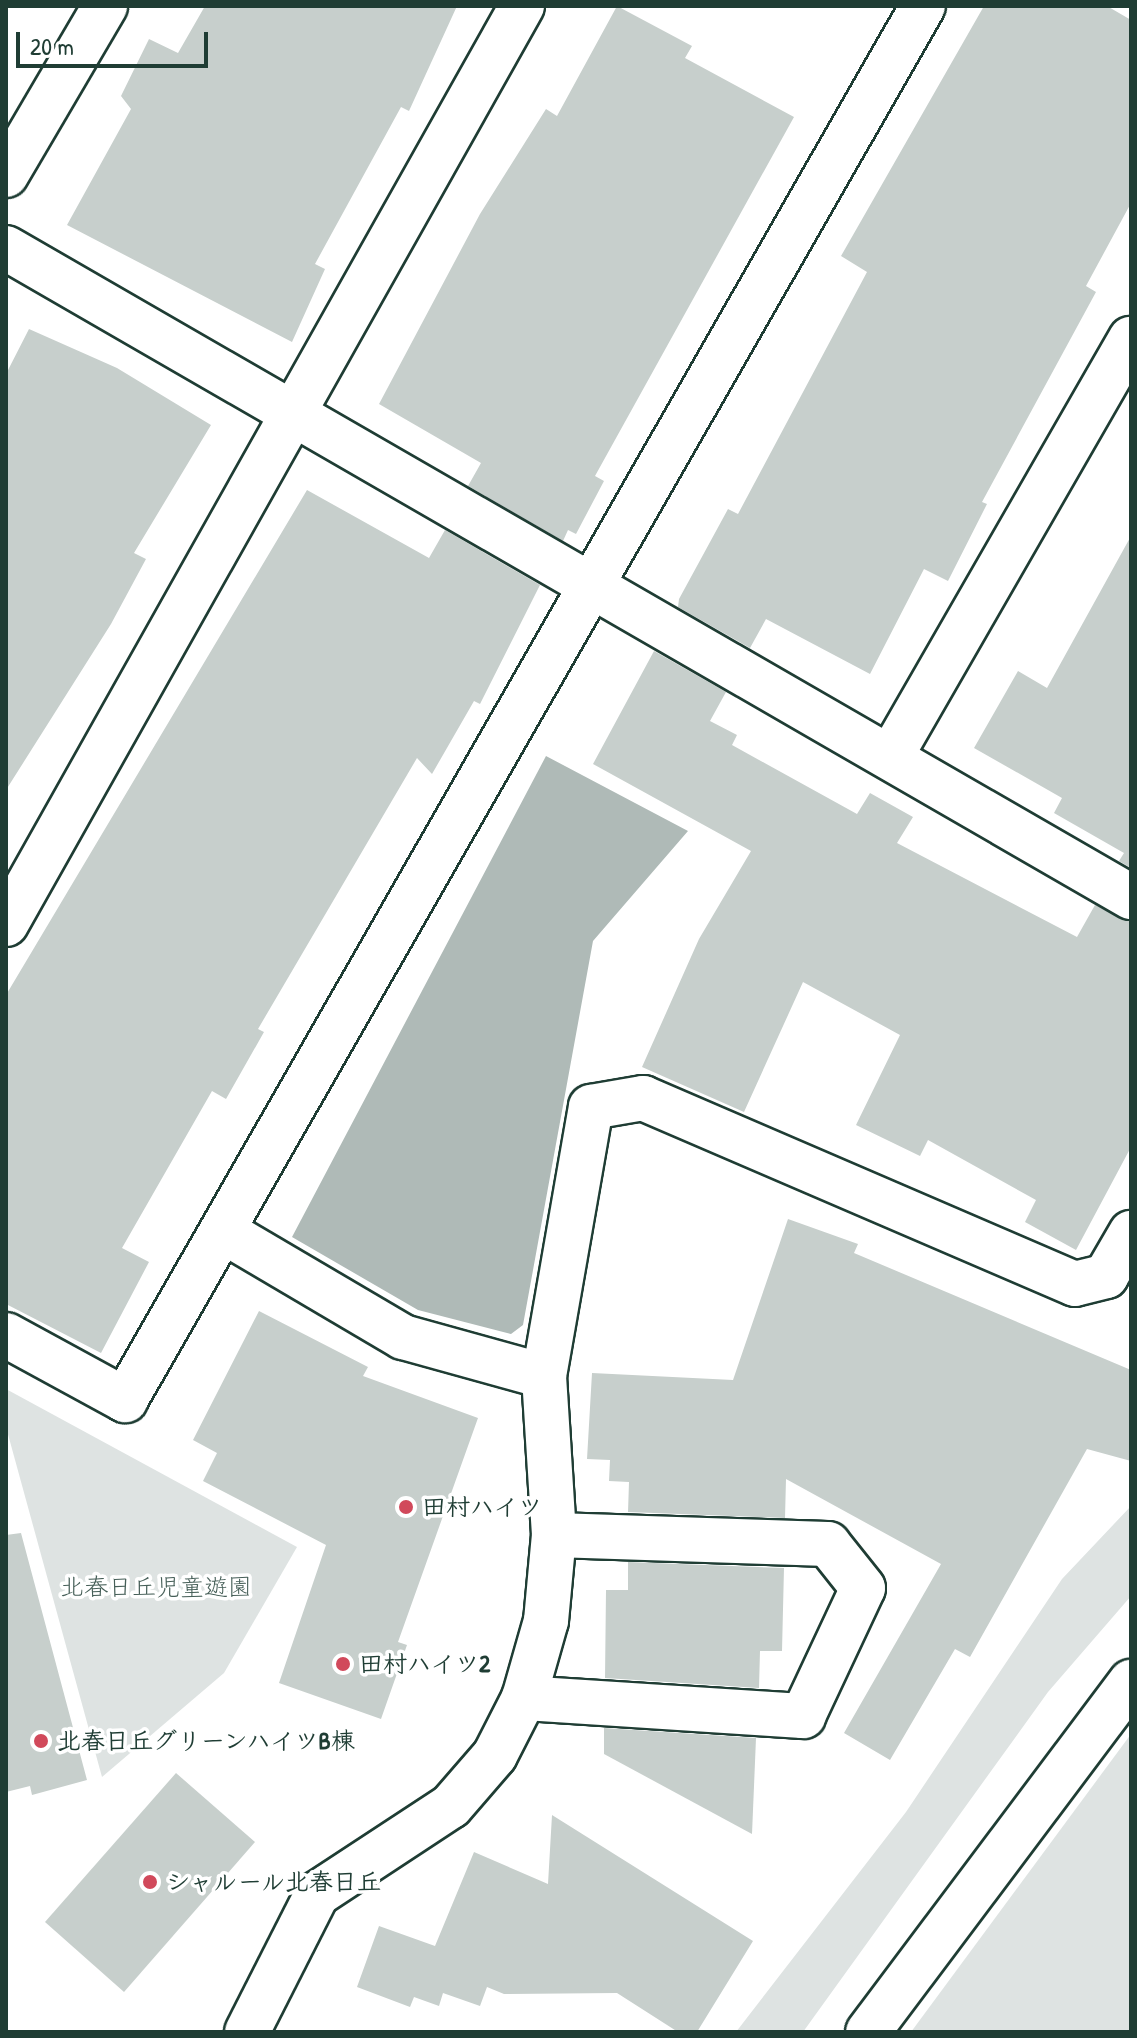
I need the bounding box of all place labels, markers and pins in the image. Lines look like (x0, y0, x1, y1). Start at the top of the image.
place label: 田村ハイツ (422, 1493, 542, 1521)
marker: 田村ハイツ (397, 1498, 415, 1516)
place label: 田村ハイツ2 (359, 1650, 490, 1678)
marker: 田村ハイツ2 (334, 1655, 352, 1673)
place label: 北春日丘グリーンハイツB棟 (57, 1727, 357, 1755)
marker: 北春日丘グリーンハイツB棟 (32, 1732, 50, 1750)
place label: シャルール北春日丘 (166, 1868, 383, 1896)
marker: シャルール北春日丘 (141, 1873, 159, 1891)

